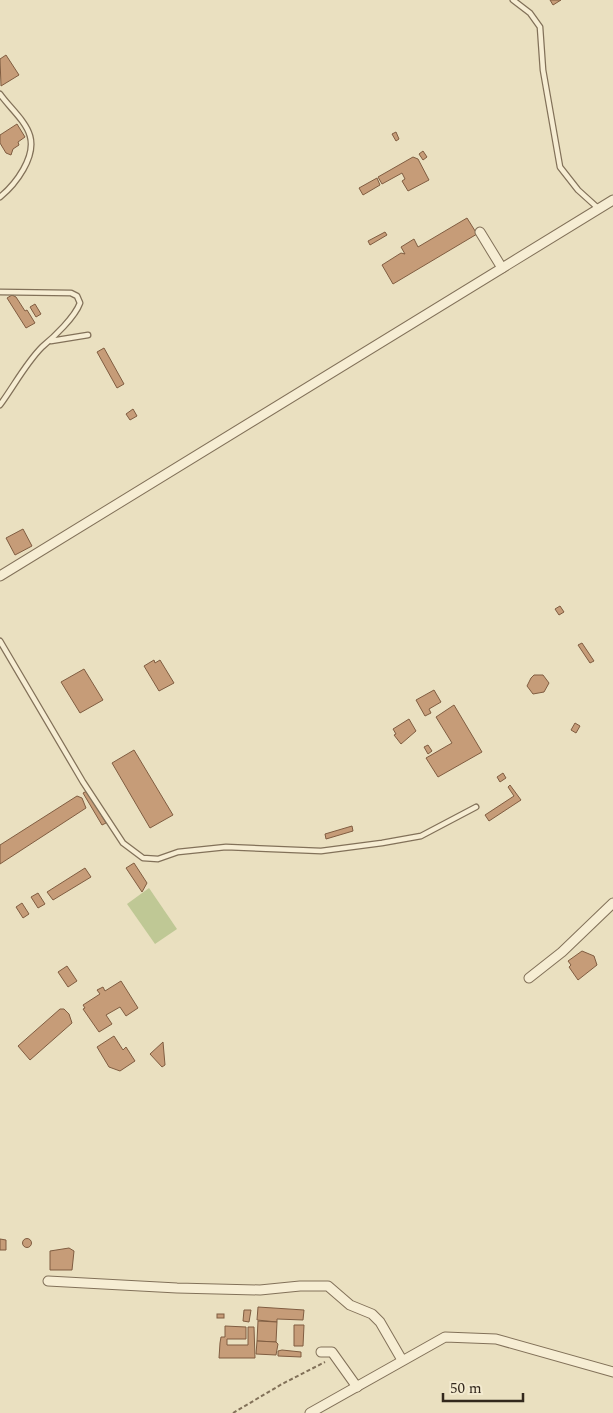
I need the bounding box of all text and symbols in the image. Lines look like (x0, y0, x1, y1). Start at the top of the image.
scale bar (443, 1370, 523, 1402)
text: 50 m (450, 1377, 482, 1400)

